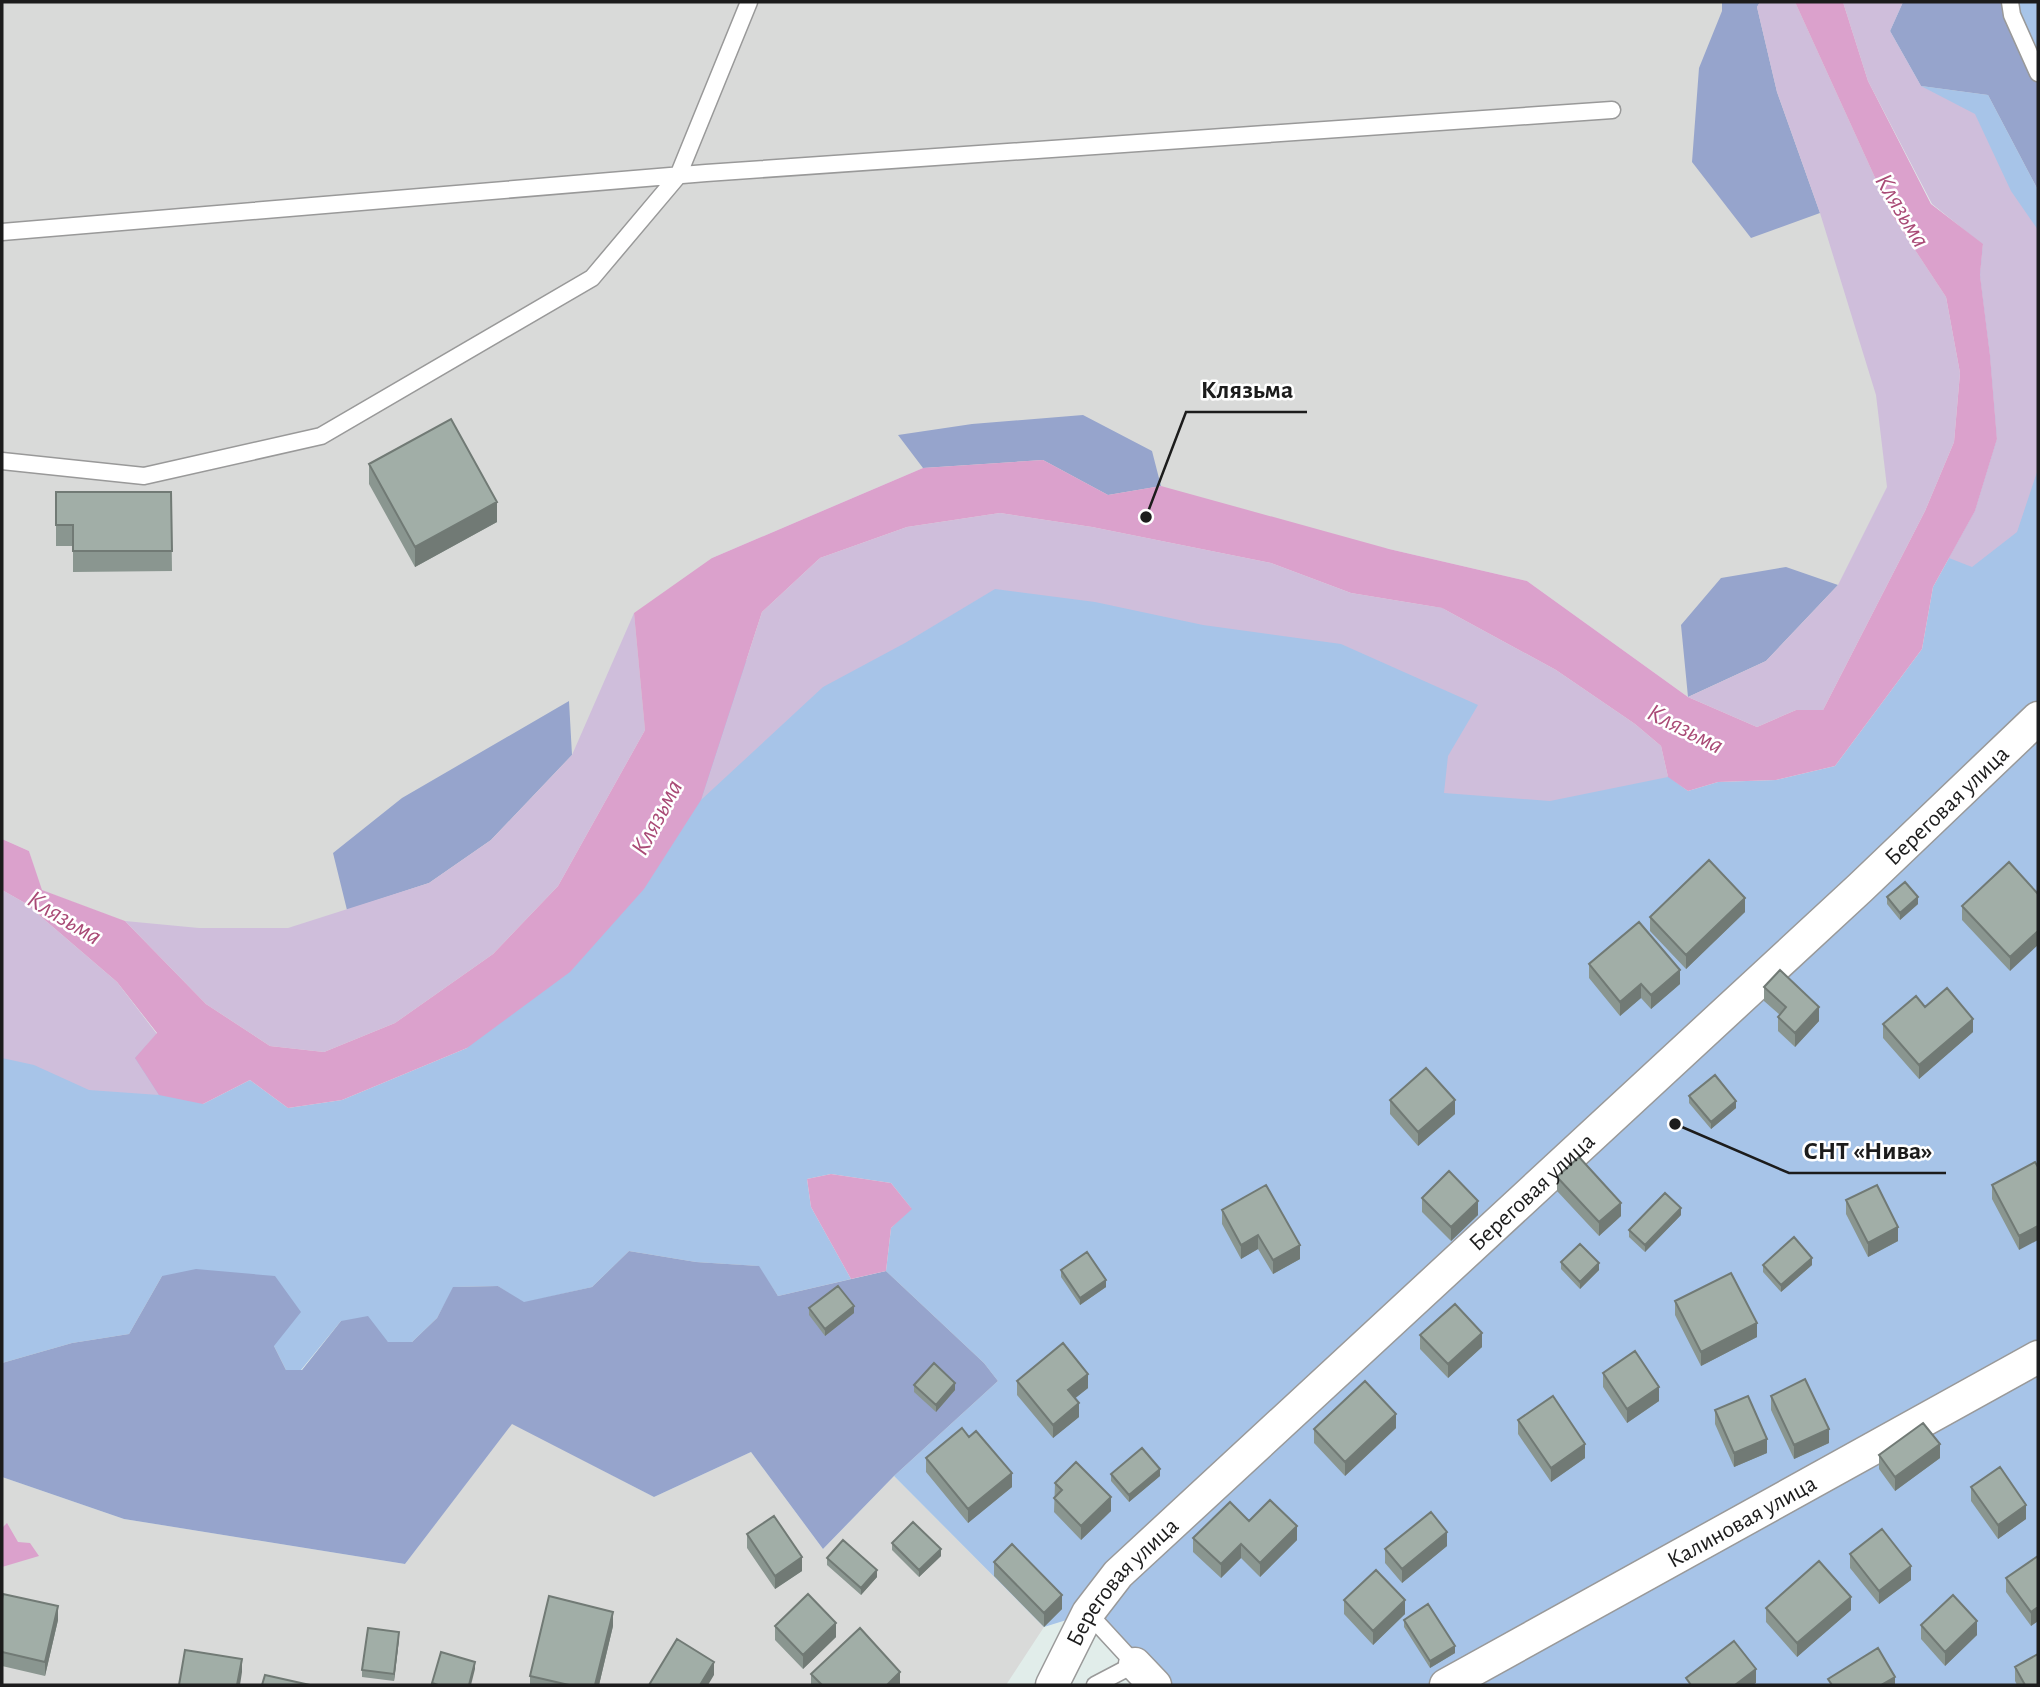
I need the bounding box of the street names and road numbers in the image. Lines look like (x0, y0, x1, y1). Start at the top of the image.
street label: Береговая улица (1881, 742, 2014, 870)
street label: Береговая улица (1465, 1129, 1600, 1256)
street label: Калиновая улица (1663, 1471, 1821, 1573)
street label: Береговая улица (1062, 1514, 1183, 1650)

